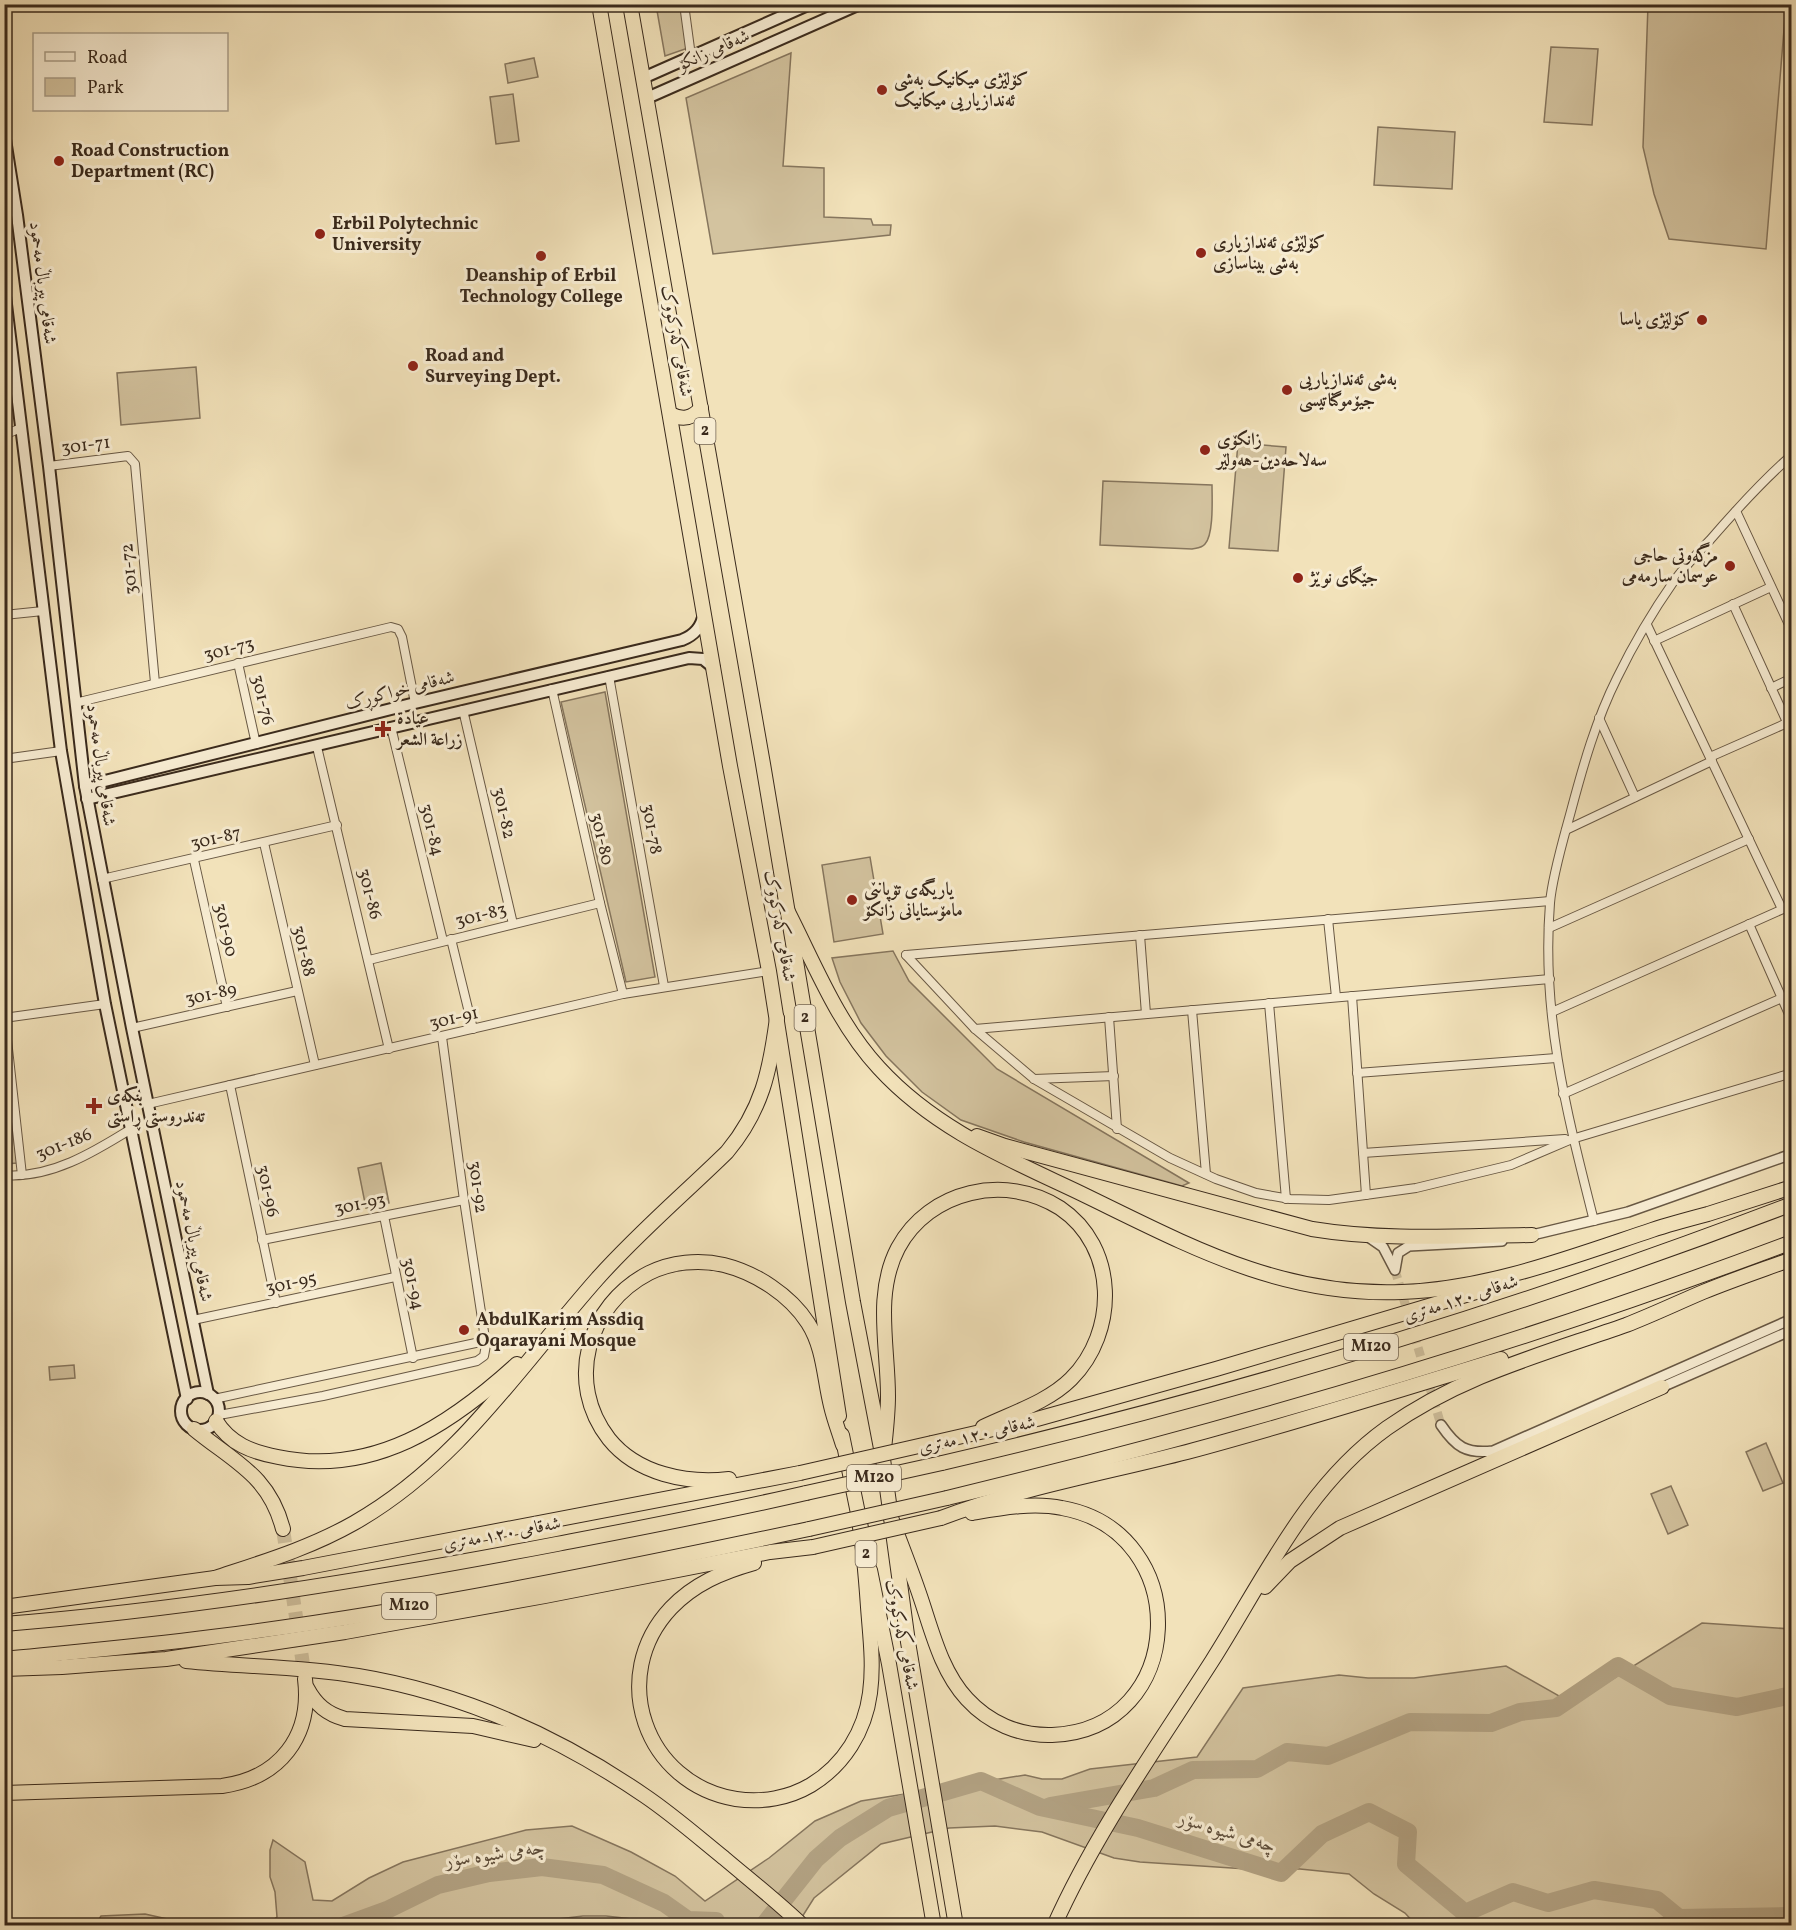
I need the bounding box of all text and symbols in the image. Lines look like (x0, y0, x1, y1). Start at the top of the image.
street label: شەقامی زانکۆ (672, 24, 754, 79)
legend (33, 33, 228, 111)
text: Road (87, 46, 128, 71)
place label: کۆلێژی میکانیک بەشی ئەندازیاریی میکانیک (894, 68, 1028, 114)
text: Park (87, 76, 124, 101)
marker: کۆلێژی میکانیک بەشی ئەندازیاریی میکانیک (875, 83, 889, 97)
place label: Road Construction Department (RC) (71, 139, 229, 185)
marker: Road Construction Department (RC) (52, 154, 66, 168)
place label: Erbil Polytechnic University (332, 212, 478, 258)
street label: شەقامی پیرباڵ مەحمود (22, 220, 62, 346)
marker: Erbil Polytechnic University (313, 227, 327, 241)
place label: کۆلێژی ئەندازیاری بەشی بیناسازی (1213, 231, 1325, 277)
marker: کۆلێژی ئەندازیاری بەشی بیناسازی (1194, 246, 1208, 260)
marker: Deanship of Erbil Technology College (534, 249, 548, 263)
place label: Deanship of Erbil Technology College (459, 264, 623, 310)
street label: شەقامی کەرکووک (654, 283, 698, 399)
place label: کۆلێژی یاسا (1620, 308, 1690, 333)
marker: کۆلێژی یاسا (1695, 313, 1709, 327)
place label: Road and Surveying Dept. (425, 344, 561, 390)
marker: Road and Surveying Dept. (406, 359, 420, 373)
place label: بەشی ئەندازیاریی جیۆموگناتیسی (1298, 368, 1397, 414)
marker: بەشی ئەندازیاریی جیۆموگناتیسی (1280, 383, 1294, 397)
road number: 2 (694, 418, 716, 444)
place label: زانکۆی سەلاحەدین-هەولێر (1215, 428, 1327, 474)
street label: 301-71 (60, 431, 112, 461)
marker: زانکۆی سەلاحەدین-هەولێر (1198, 443, 1212, 457)
street label: 301-72 (115, 542, 145, 596)
place label: مزگەوتی حاجی عوسمان سارمەمی (1621, 542, 1718, 590)
marker: مزگەوتی حاجی عوسمان سارمەمی (1723, 559, 1737, 573)
place label: جێگای نوێژ (1308, 565, 1378, 591)
marker: جێگای نوێژ (1291, 571, 1305, 585)
street label: 301-73 (201, 632, 257, 668)
street label: شەقامی خواکوڕک (343, 665, 457, 718)
street label: 301-76 (244, 672, 280, 728)
street label: شەقامی پیرباڵ مەحمود (79, 702, 121, 828)
place label: عيادة زراعة الشعر (395, 707, 463, 753)
marker: عيادة زراعة الشعر (374, 720, 392, 738)
street label: 301-82 (485, 785, 521, 841)
street label: 301-84 (412, 801, 450, 859)
street label: 301-78 (634, 802, 668, 856)
street label: 301-80 (583, 810, 619, 868)
street label: 301-87 (188, 821, 244, 857)
street label: 301-86 (351, 866, 387, 922)
street label: شەقامی کەرکووک (757, 868, 801, 984)
place label: یاریگەی تۆپانێی مامۆستایانی زانکۆ (862, 878, 963, 924)
marker: یاریگەی تۆپانێی مامۆستایانی زانکۆ (845, 893, 859, 907)
street label: 301-83 (453, 898, 509, 934)
street label: 301-90 (207, 901, 243, 959)
street label: 301-88 (285, 923, 321, 979)
street label: 301-89 (183, 977, 239, 1013)
street label: 301-91 (427, 1001, 481, 1037)
road number: 2 (794, 1005, 816, 1031)
place label: بنکەی تەندروستی ڕاستی (107, 1084, 205, 1131)
marker: بنکەی تەندروستی ڕاستی (85, 1097, 103, 1115)
street label: 301-186 (32, 1122, 96, 1168)
street label: 301-92 (461, 1159, 493, 1215)
street label: 301-96 (249, 1163, 285, 1219)
street label: شەقامی پیرباڵ مەحمود (168, 1178, 218, 1304)
street label: 301-93 (332, 1188, 388, 1222)
street label: 301-94 (394, 1255, 430, 1313)
street label: 301-95 (263, 1266, 319, 1302)
street label: شەقامی ١٢٠ مەتری (1400, 1270, 1522, 1330)
place label: AbdulKarim Assdiq Oqarayani Mosque (476, 1308, 644, 1354)
marker: AbdulKarim Assdiq Oqarayani Mosque (457, 1323, 471, 1337)
road number: M120 (1344, 1334, 1398, 1360)
street label: شەقامی ١٢٠ مەتری (916, 1410, 1038, 1462)
road number: M120 (847, 1465, 901, 1491)
street label: شەقامی ١٢٠ مەتری (441, 1511, 563, 1559)
road number: 2 (856, 1541, 876, 1567)
street label: شەقامی کەرکووک (878, 1577, 924, 1693)
road number: M120 (382, 1593, 436, 1619)
water label: چەمی شیوە سۆر (1173, 1804, 1279, 1861)
water label: چەمی شیوە سۆر (441, 1834, 547, 1876)

